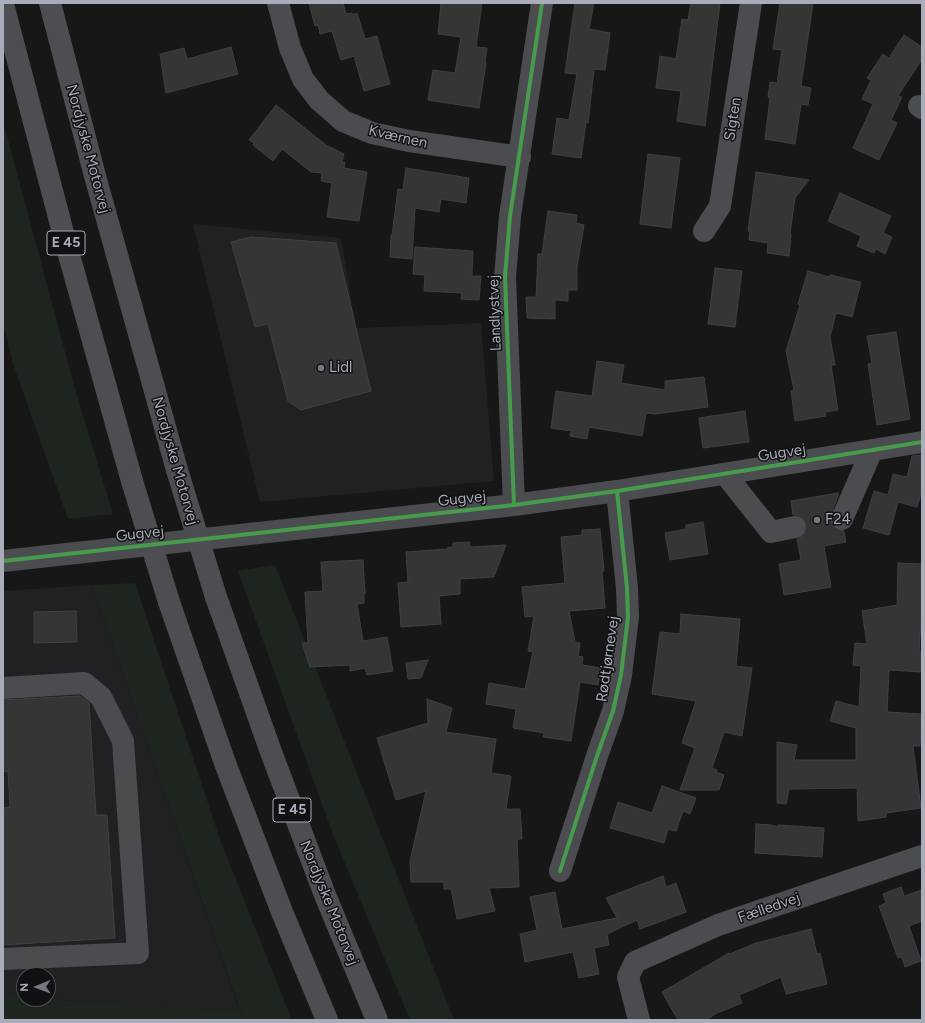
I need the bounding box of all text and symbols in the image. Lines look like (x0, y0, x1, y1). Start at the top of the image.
street label: Nordjyske Motorvej (62, 83, 114, 215)
street label: Sigten (721, 96, 745, 142)
street label: Kværnen (367, 122, 429, 152)
road number: E 45 (47, 231, 85, 255)
street label: Landlystvej (485, 275, 505, 351)
place label: Lidl (329, 359, 352, 377)
marker: Lidl (316, 363, 326, 373)
street label: Nordjyske Motorvej (148, 395, 202, 527)
street label: Gugvej (757, 440, 807, 466)
street label: Gugvej (437, 488, 487, 510)
place label: F24 (825, 511, 851, 529)
marker: F24 (812, 515, 822, 525)
street label: Gugvej (115, 523, 165, 545)
street label: Rødtjørnevej (593, 615, 623, 703)
road number: E 45 (273, 798, 311, 822)
street label: Nordjyske Motorvej (296, 838, 362, 968)
street label: Fælledvej (736, 889, 802, 927)
north arrow (16, 967, 56, 1007)
text: N (18, 983, 31, 992)

